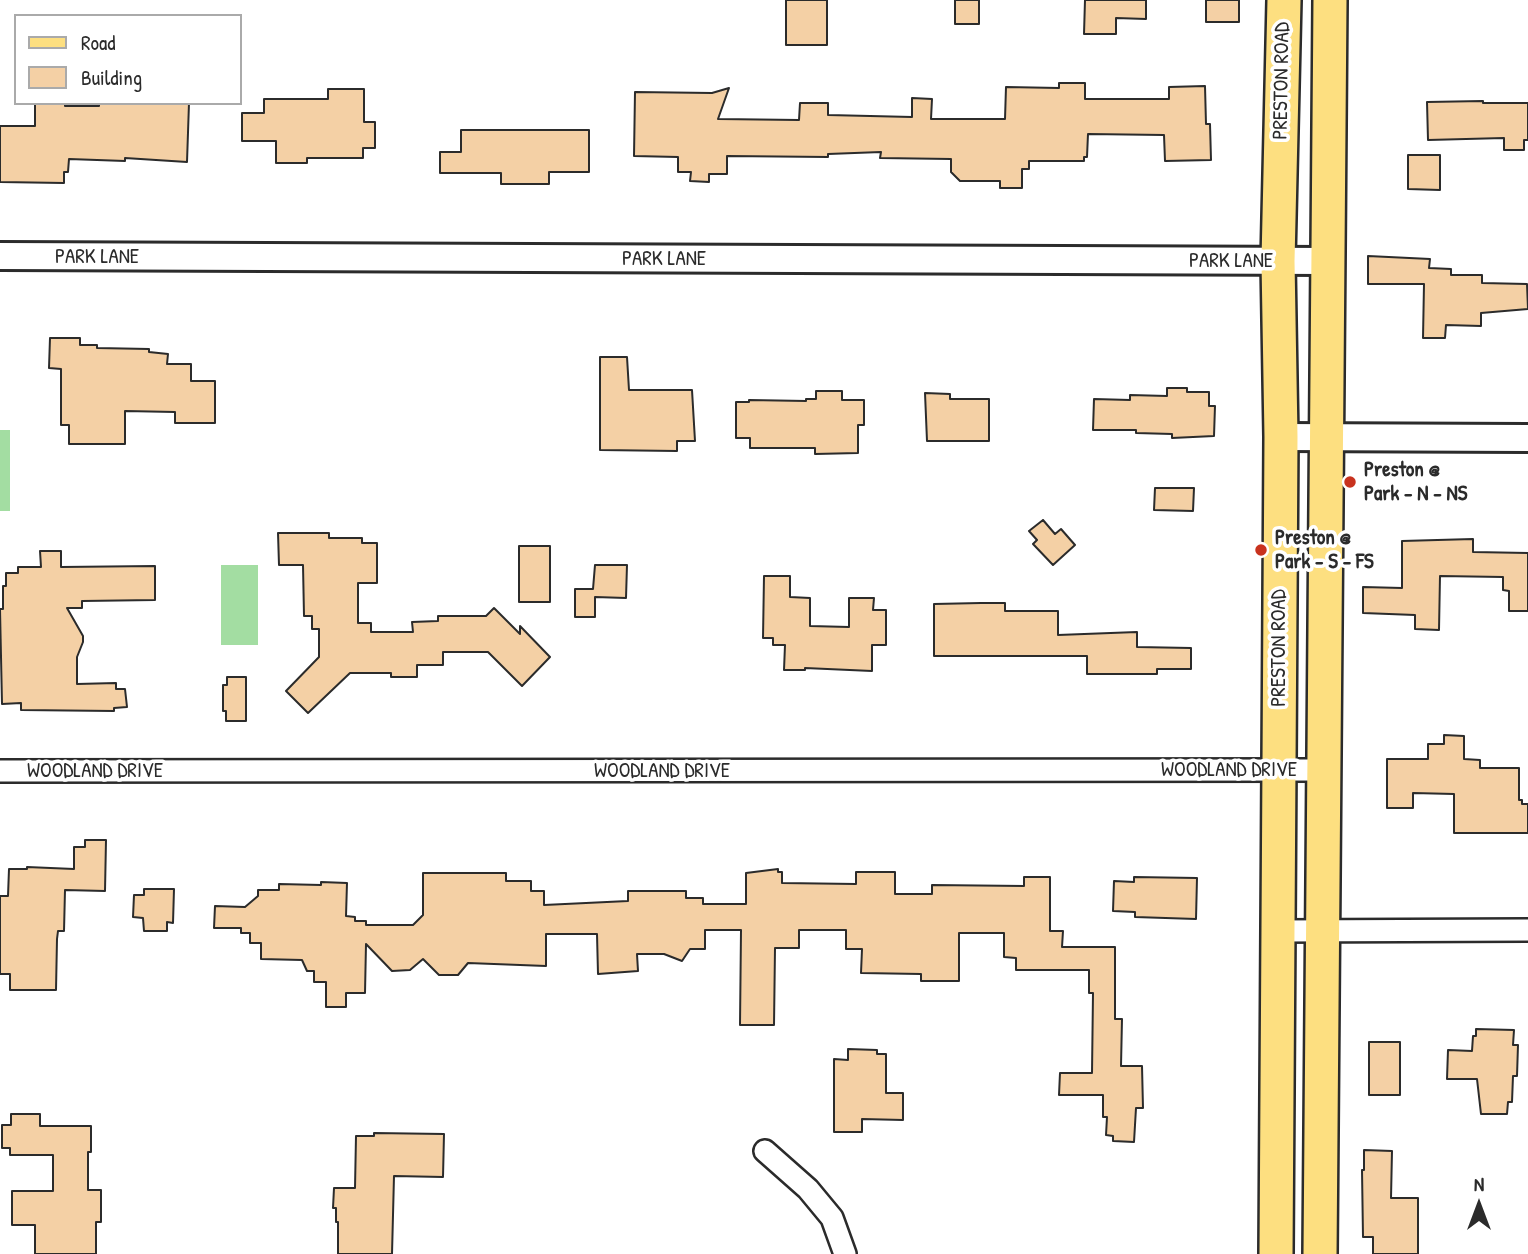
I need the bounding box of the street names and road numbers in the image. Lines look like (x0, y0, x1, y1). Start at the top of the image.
street label: PRESTON ROAD (1268, 22, 1296, 140)
street label: PARK LANE (55, 244, 139, 270)
street label: PARK LANE (622, 246, 706, 272)
street label: PARK LANE (1189, 248, 1273, 274)
street label: PRESTON ROAD (1266, 589, 1292, 707)
street label: WOODLAND DRIVE (1161, 757, 1297, 783)
street label: WOODLAND DRIVE (27, 758, 163, 784)
street label: WOODLAND DRIVE (594, 758, 730, 784)

